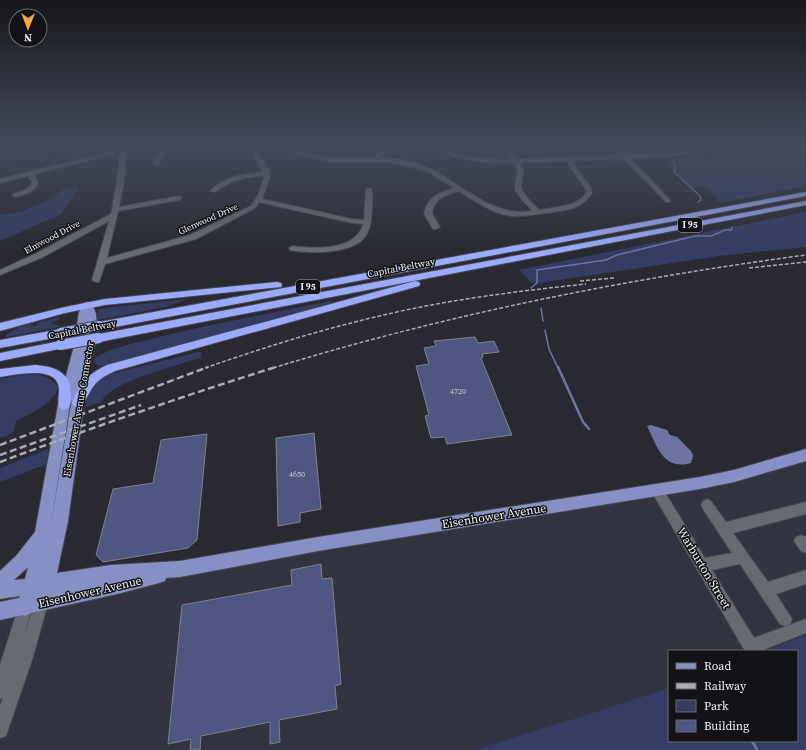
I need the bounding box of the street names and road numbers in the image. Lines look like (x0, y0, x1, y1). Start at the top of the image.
street label: Glenwood Drive (176, 200, 240, 238)
street label: Elmwood Drive (22, 217, 82, 257)
road number: I 95 (678, 218, 702, 232)
street label: Capital Beltway (366, 254, 437, 280)
road number: I 95 (296, 280, 320, 294)
street label: Capital Beltway (47, 316, 118, 342)
street label: Eisenhower Avenue Connector (60, 340, 97, 478)
street label: Eisenhower Avenue (441, 500, 547, 532)
street label: Warburton Street (673, 524, 735, 612)
street label: Eisenhower Avenue (37, 572, 143, 612)

